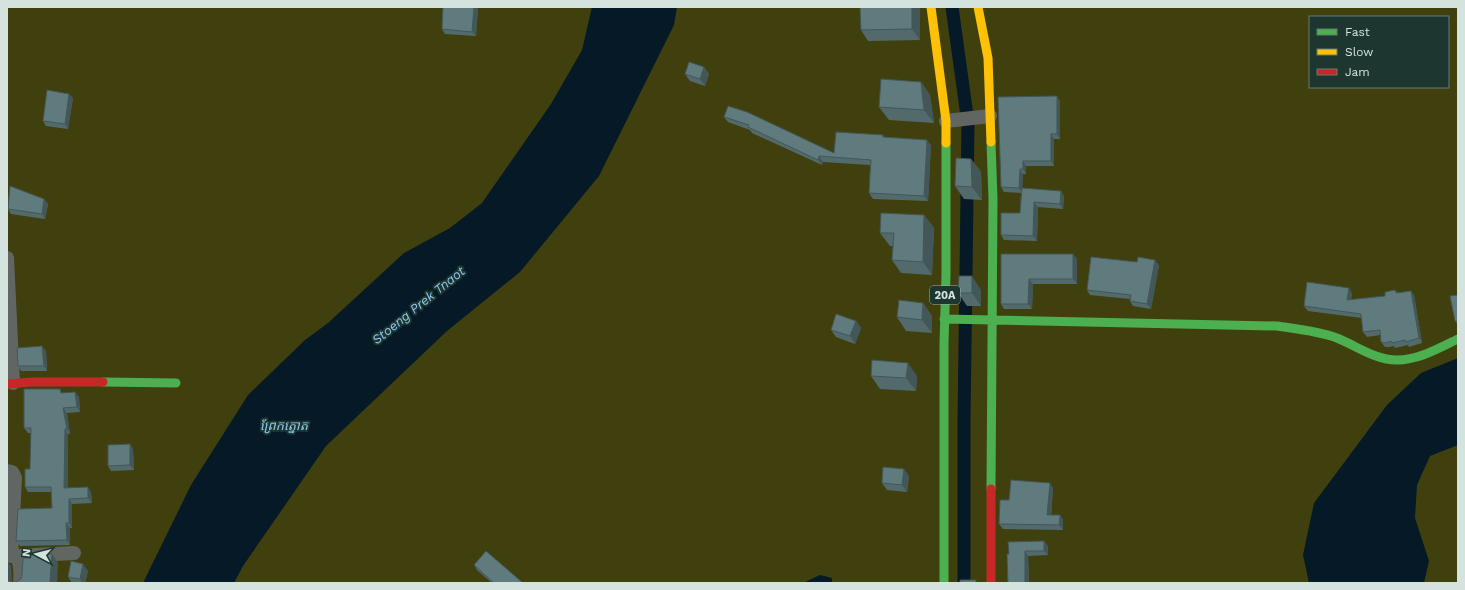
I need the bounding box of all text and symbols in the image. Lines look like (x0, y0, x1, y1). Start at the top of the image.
legend (1309, 16, 1449, 88)
text: Fast (1345, 25, 1370, 39)
text: Slow (1345, 45, 1373, 59)
text: Jam (1345, 65, 1370, 79)
water label: Stoeng Prek Tnaot (369, 263, 468, 347)
road number: 20A (930, 286, 960, 304)
water label: ព្រែកត្នោត (260, 418, 309, 434)
north arrow (16, 534, 56, 574)
text: N (20, 548, 34, 558)

